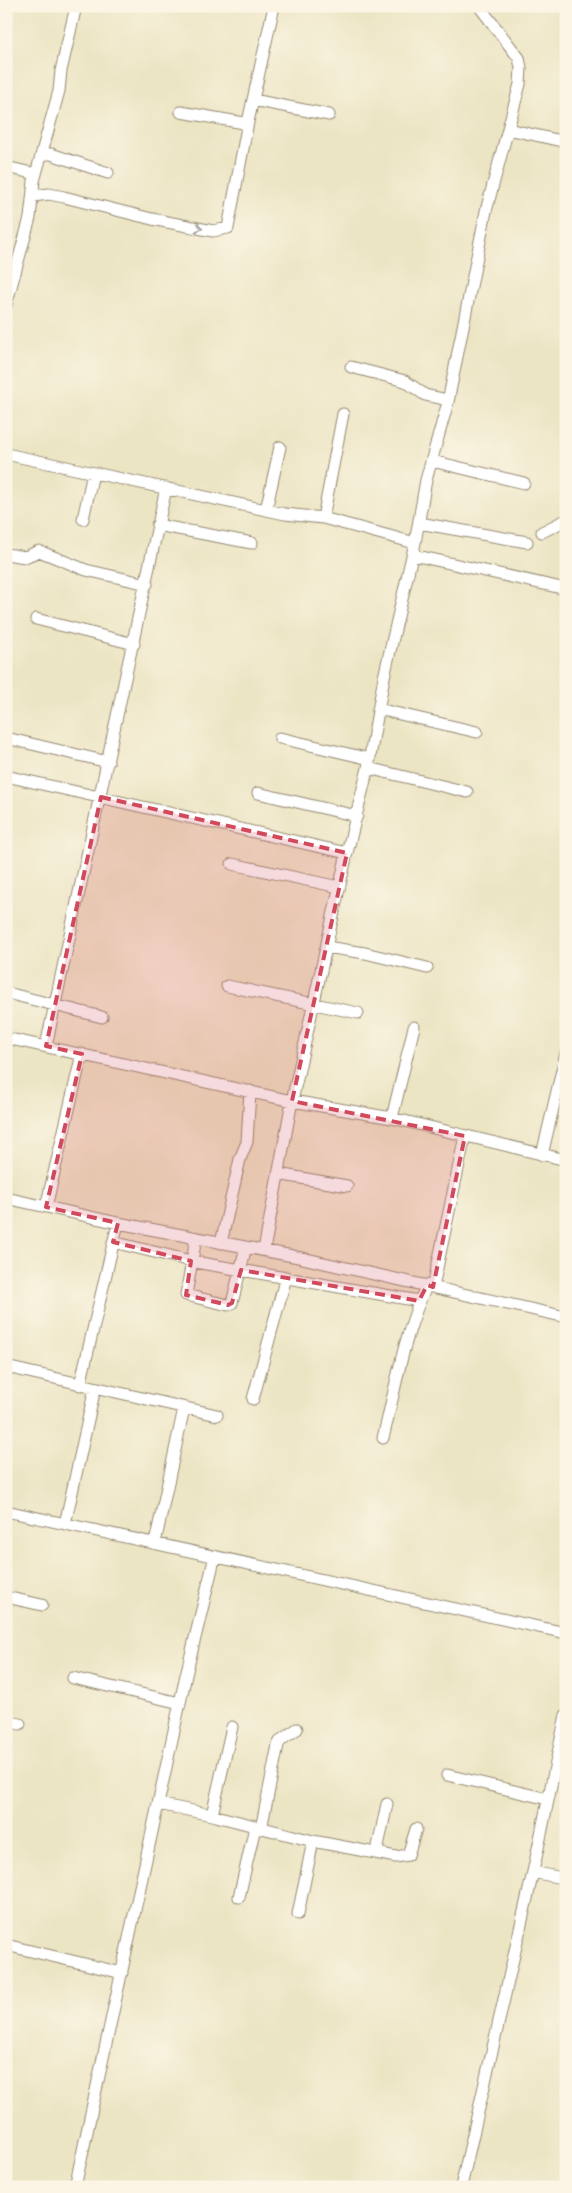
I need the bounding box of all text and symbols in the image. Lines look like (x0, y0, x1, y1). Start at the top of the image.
one-way arrow (195, 222, 204, 232)

